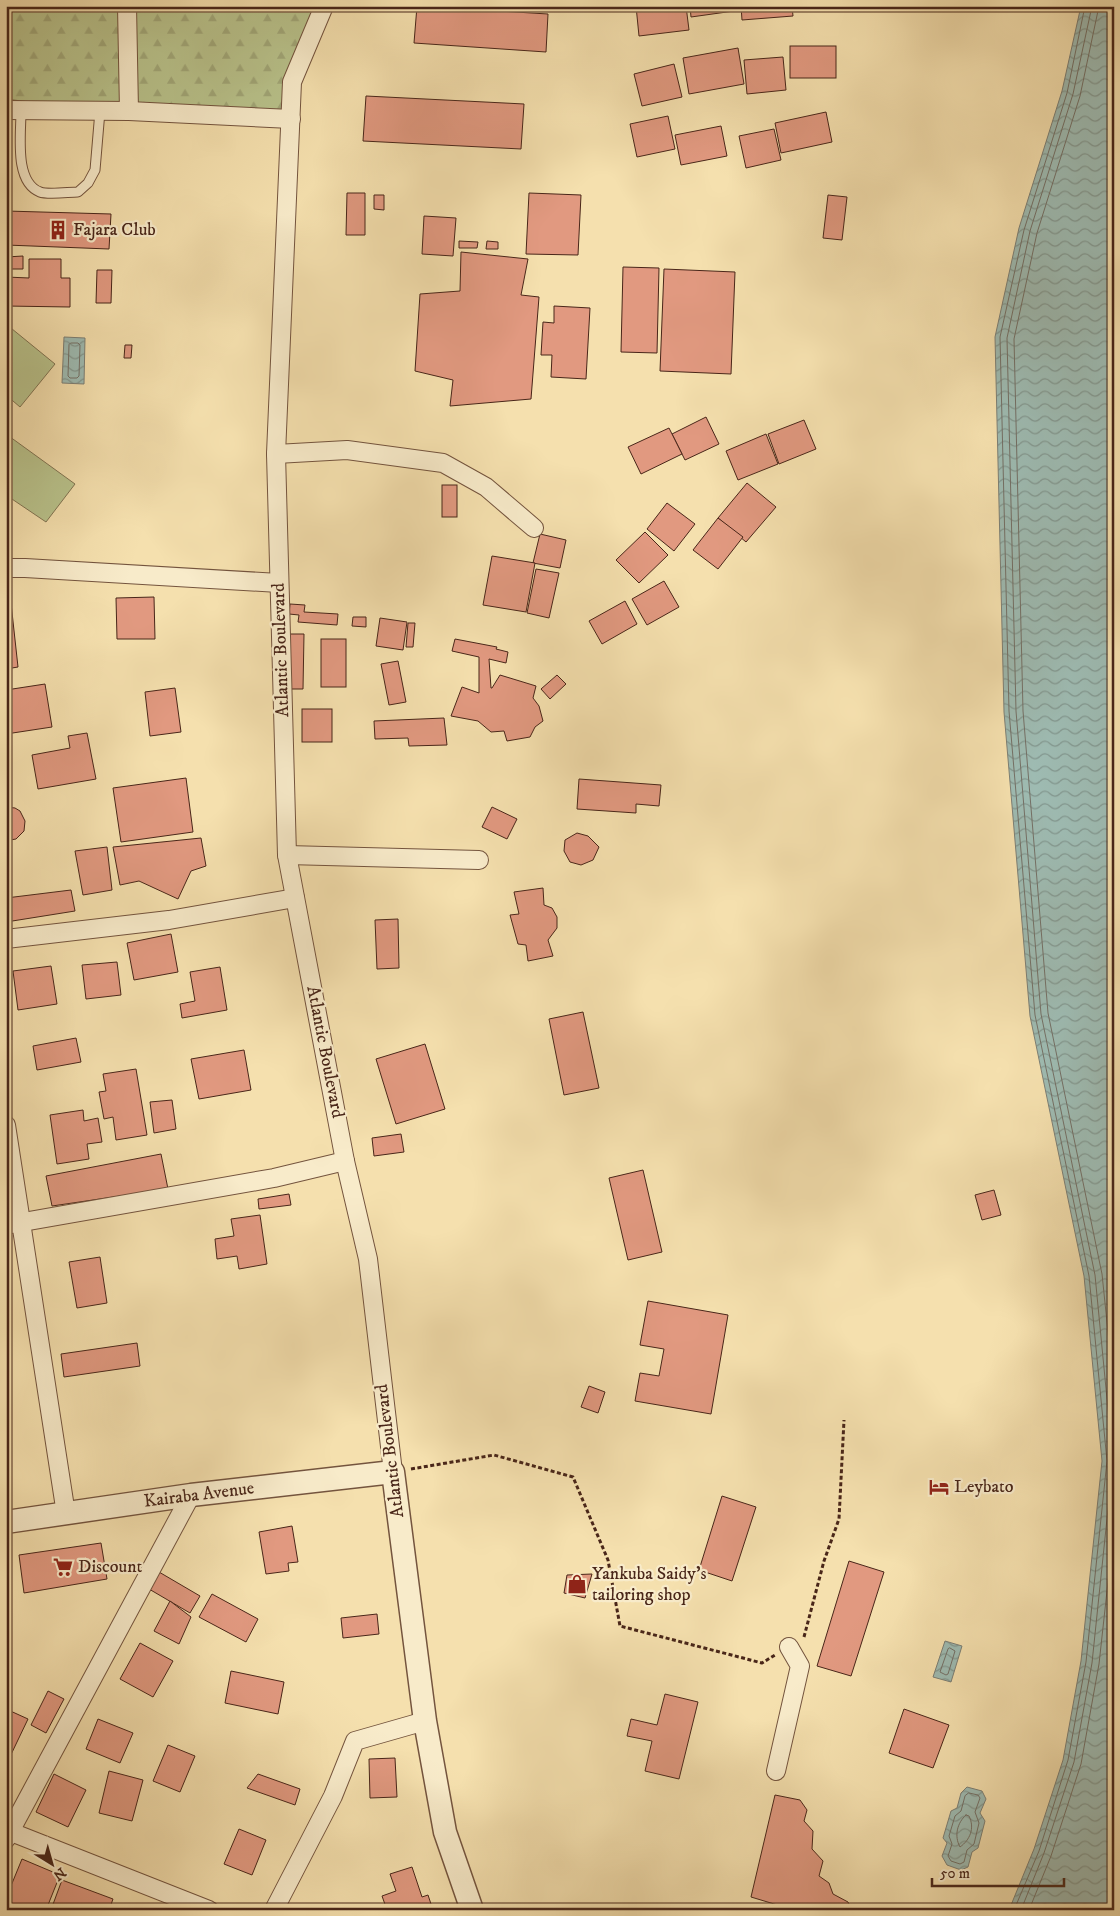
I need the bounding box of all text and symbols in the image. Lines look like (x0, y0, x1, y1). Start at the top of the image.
building icon: Fajara Club (47, 219, 69, 241)
place label: Fajara Club (73, 219, 156, 241)
street label: Atlantic Boulevard (268, 582, 294, 718)
street label: Atlantic Boulevard (301, 984, 349, 1120)
street label: Atlantic Boulevard (371, 1383, 409, 1519)
hotel icon: Leybato (928, 1476, 950, 1498)
place label: Leybato (954, 1476, 1014, 1498)
street label: Kairaba Avenue (143, 1477, 255, 1513)
supermarket icon: Discount (52, 1556, 74, 1578)
place label: Discount (78, 1556, 143, 1578)
place label: Yankuba Saidy's tailoring shop (592, 1563, 706, 1606)
shop icon: Yankuba Saidy's tailoring shop (566, 1573, 588, 1595)
north arrow (28, 1838, 78, 1888)
scale bar (932, 1856, 1065, 1888)
text: N (49, 1863, 69, 1885)
text: 50 m (940, 1864, 970, 1883)

